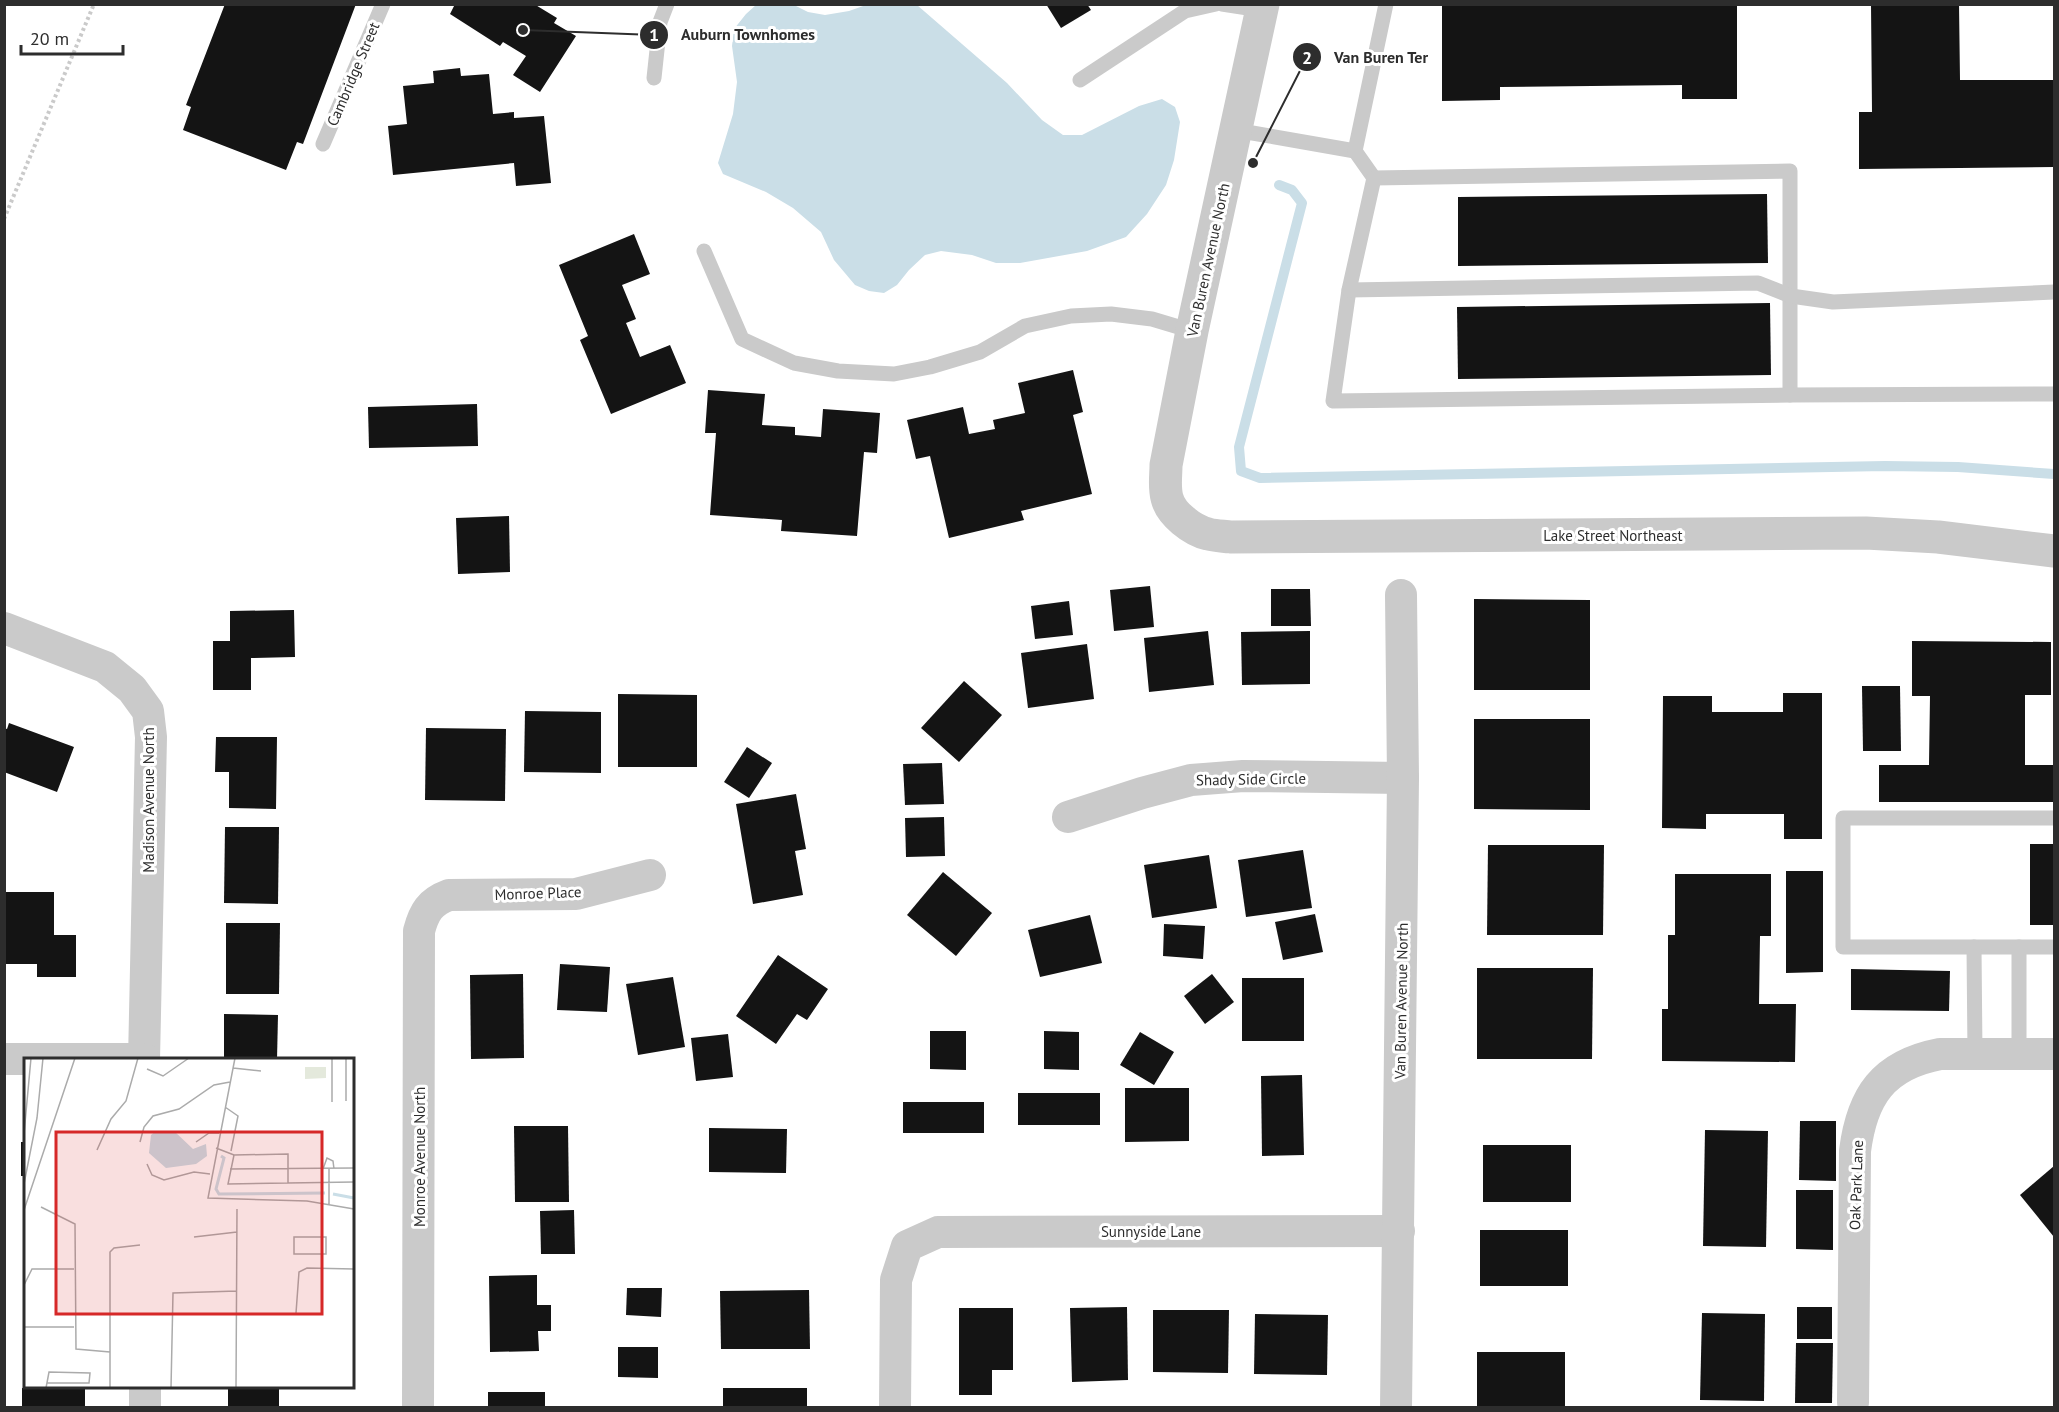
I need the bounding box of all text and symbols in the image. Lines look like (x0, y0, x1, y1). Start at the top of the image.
scale bar (21, 18, 123, 56)
callout: Auburn Townhomes (639, 18, 828, 52)
street label: Cambridge Street (323, 19, 383, 129)
text: 1 (649, 23, 659, 46)
text: Auburn Townhomes (681, 24, 815, 44)
text: 20 m (30, 27, 69, 50)
callout: Van Buren Ter (1292, 40, 1440, 74)
text: 2 (1302, 46, 1312, 69)
text: Van Buren Ter (1333, 47, 1428, 67)
street label: Van Buren Avenue North (1182, 181, 1234, 340)
street label: Lake Street Northeast (1543, 526, 1683, 545)
street label: Madison Avenue North (139, 727, 158, 873)
street label: Shady Side Circle (1196, 769, 1306, 789)
street label: Monroe Place (494, 882, 582, 904)
street label: Van Buren Avenue North (1390, 923, 1412, 1080)
inset map (24, 1058, 354, 1388)
street label: Monroe Avenue North (410, 1087, 429, 1227)
street label: Oak Park Lane (1845, 1140, 1867, 1230)
street label: Sunnyside Lane (1101, 1222, 1201, 1241)

